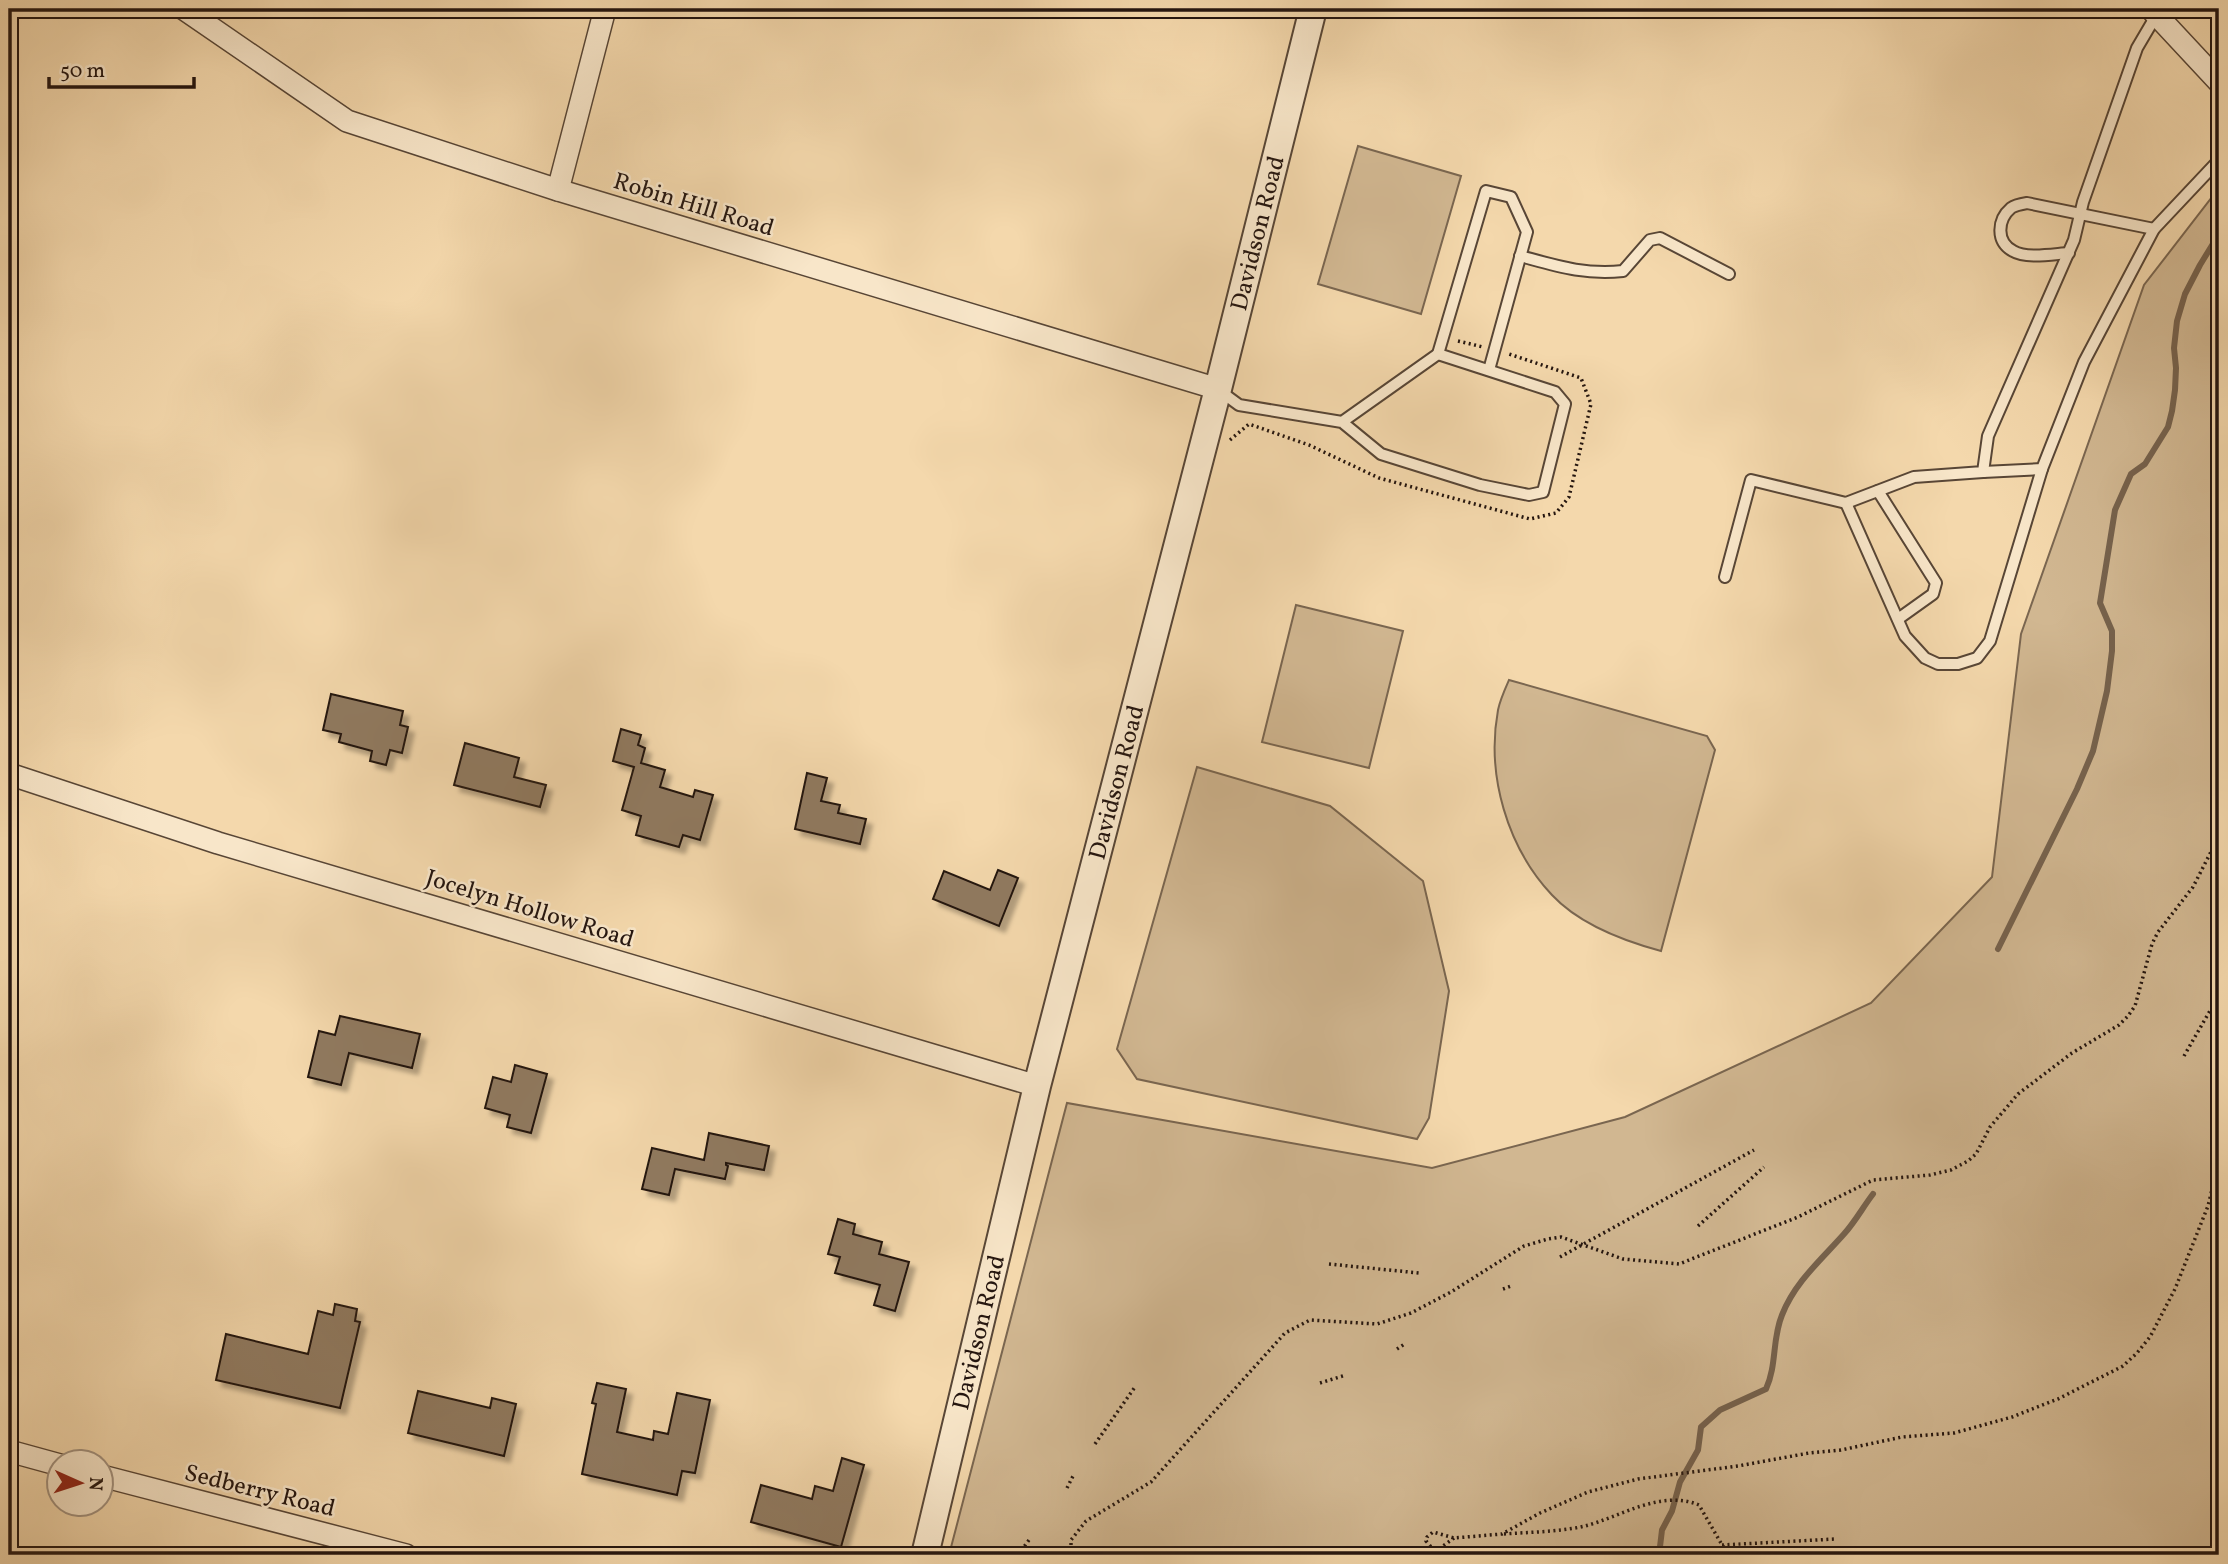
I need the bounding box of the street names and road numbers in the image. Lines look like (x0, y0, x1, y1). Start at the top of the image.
street label: Davidson Road (1223, 153, 1295, 315)
street label: Robin Hill Road (609, 165, 778, 247)
street label: Davidson Road (1081, 702, 1154, 864)
street label: Jocelyn Hollow Road (421, 862, 638, 958)
street label: Davidson Road (945, 1252, 1015, 1414)
street label: Sedberry Road (181, 1457, 338, 1527)

